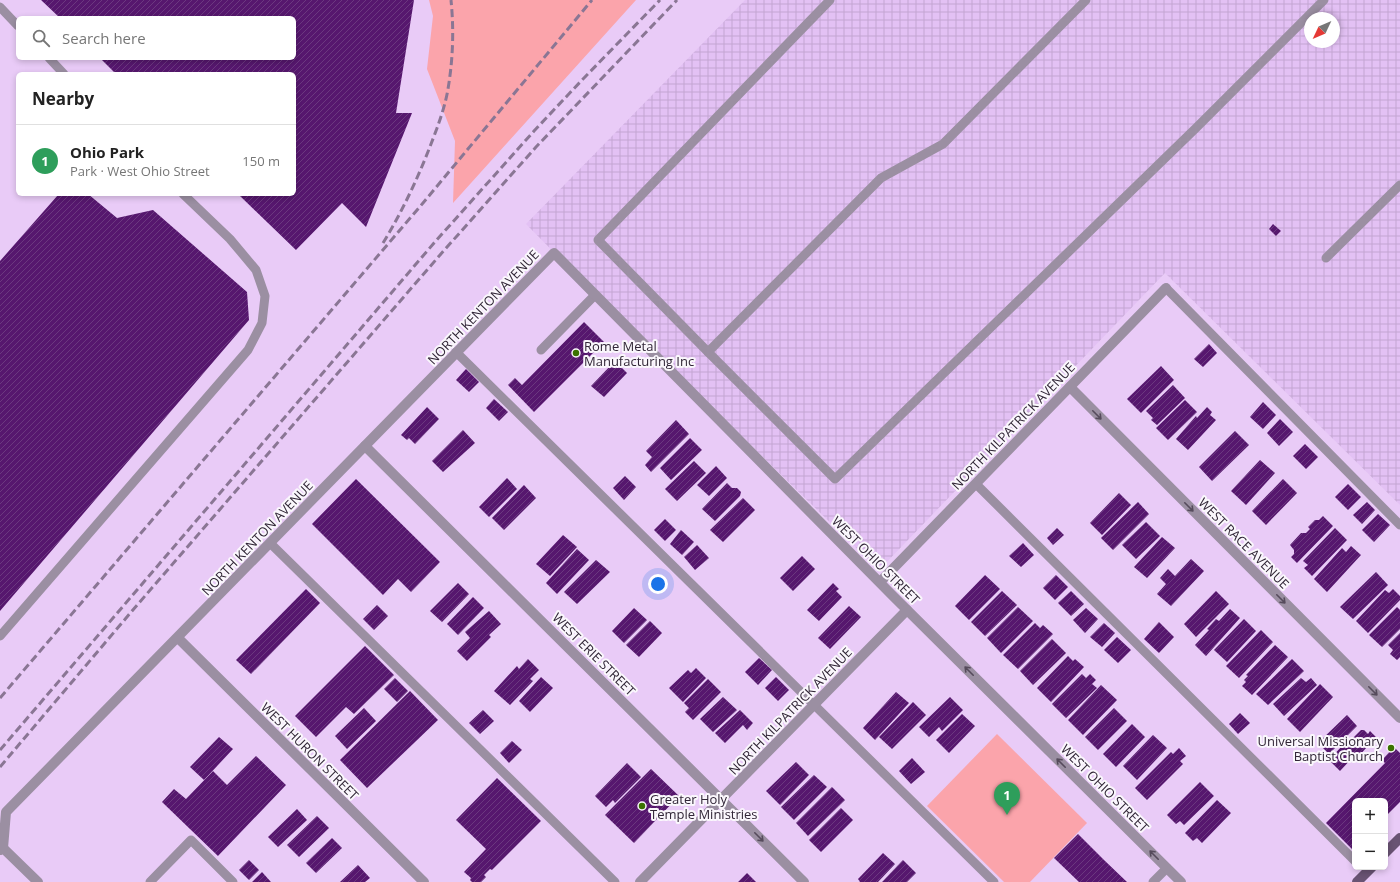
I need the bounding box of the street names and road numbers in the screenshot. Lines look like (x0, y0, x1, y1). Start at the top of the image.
street label: NORTH KENTON AVENUE (423, 246, 543, 368)
street label: NORTH KILPATRICK AVENUE (947, 358, 1079, 494)
street label: NORTH KENTON AVENUE (197, 477, 317, 599)
street label: WEST RACE AVENUE (1195, 494, 1293, 592)
street label: WEST OHIO STREET (828, 512, 925, 609)
street label: WEST ERIE STREET (549, 609, 640, 700)
street label: NORTH KILPATRICK AVENUE (724, 643, 856, 779)
street label: WEST HURON STREET (257, 698, 363, 804)
street label: WEST OHIO STREET (1057, 740, 1154, 837)

